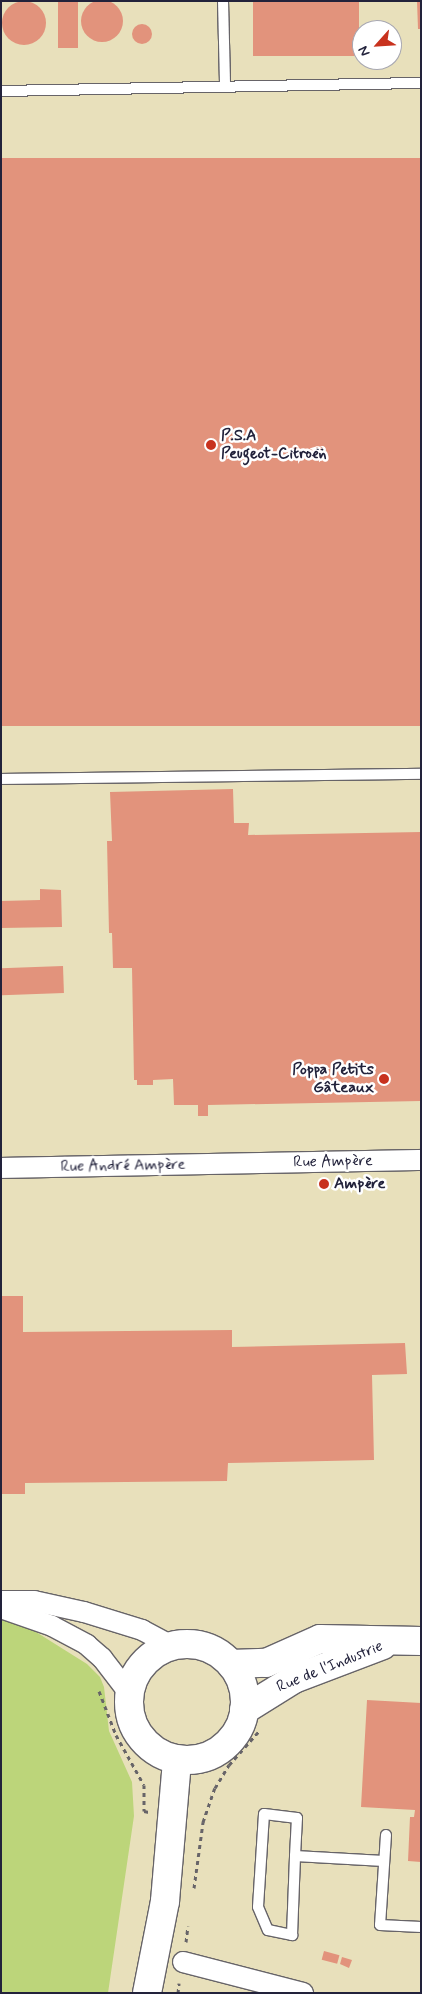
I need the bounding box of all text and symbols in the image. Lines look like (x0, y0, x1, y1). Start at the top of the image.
north arrow (352, 20, 402, 70)
text: N (354, 43, 375, 59)
place label: P.S.A Peugeot-Citroën (221, 426, 327, 464)
marker: P.S.A Peugeot-Citroën (205, 439, 217, 451)
place label: Poppa Petits Gâteaux (293, 1060, 374, 1098)
marker: Poppa Petits Gâteaux (378, 1073, 390, 1085)
street label: Rue Ampère (293, 1152, 373, 1172)
street label: Rue André Ampère (60, 1155, 186, 1177)
place label: Ampère (334, 1174, 385, 1194)
marker: Ampère (318, 1178, 330, 1190)
street label: Rue de l'Industrie (274, 1637, 386, 1697)

